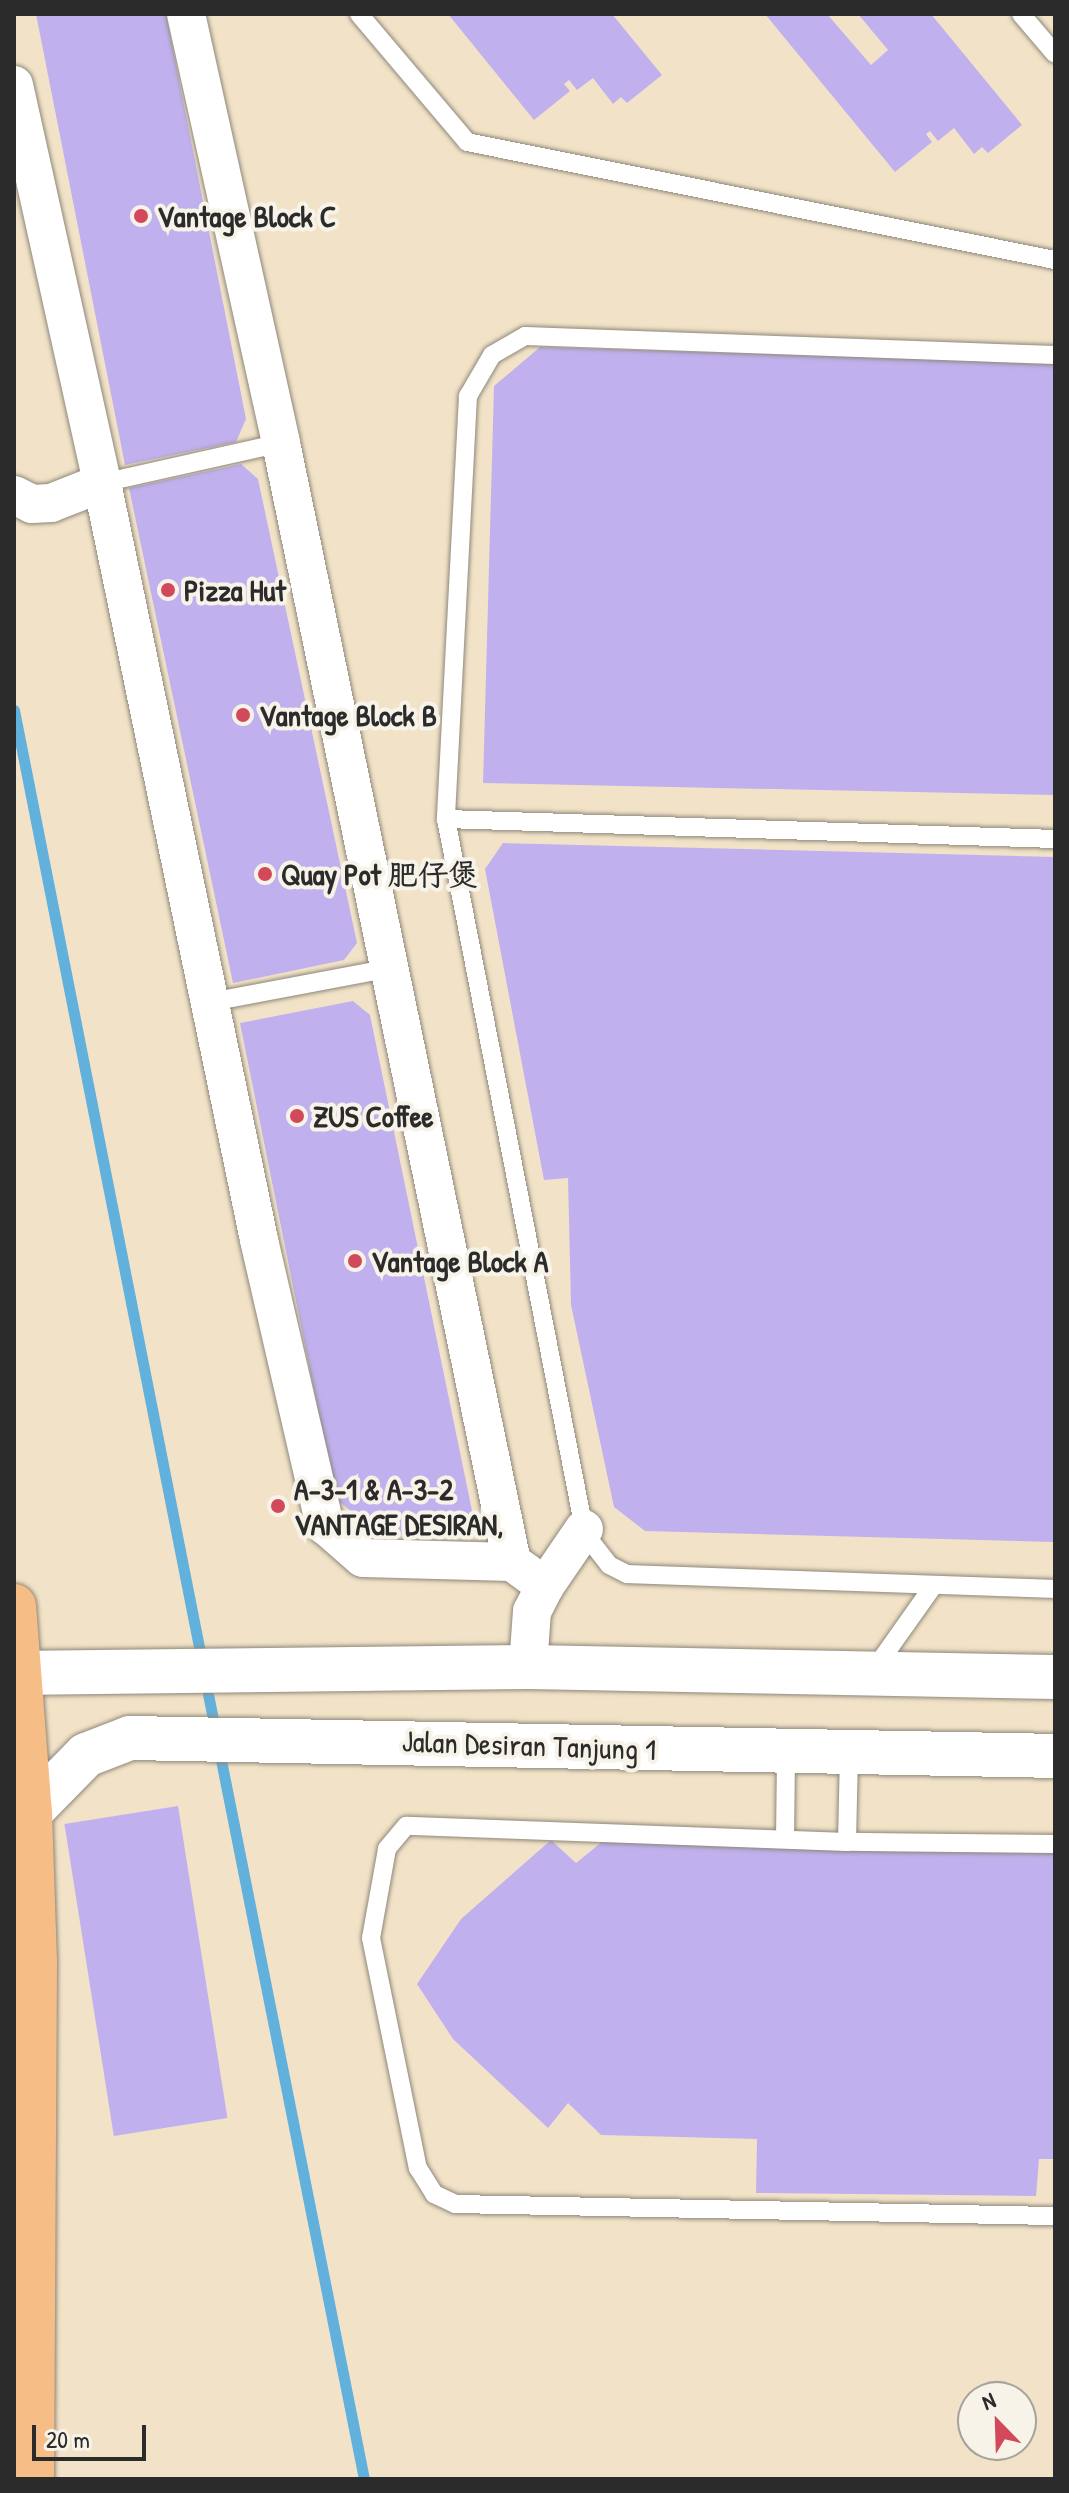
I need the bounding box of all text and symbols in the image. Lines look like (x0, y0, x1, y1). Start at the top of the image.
place label: Vantage Block C (157, 198, 336, 234)
marker: Vantage Block C (132, 207, 150, 225)
place label: Pizza Hut (184, 572, 286, 608)
marker: Pizza Hut (159, 581, 177, 599)
place label: Vantage Block B (259, 697, 437, 733)
marker: Vantage Block B (234, 706, 252, 724)
place label: Quay Pot 肥仔煲 (281, 856, 478, 892)
marker: Quay Pot 肥仔煲 (256, 865, 274, 883)
place label: ZUS Coffee (313, 1098, 434, 1134)
marker: ZUS Coffee (288, 1107, 306, 1125)
place label: Vantage Block A (371, 1243, 548, 1279)
marker: Vantage Block A (346, 1252, 364, 1270)
place label: A-3-1 & A-3-2 VANTAGE DESIRAN, (294, 1471, 503, 1542)
marker: A-3-1 & A-3-2 VANTAGE DESIRAN, (269, 1497, 287, 1515)
street label: Jalan Desiran Tanjung 1 (401, 1723, 657, 1767)
north arrow (957, 2381, 1037, 2461)
text: N (977, 2385, 1000, 2417)
scale bar (36, 2409, 150, 2459)
text: 20 m (46, 2423, 90, 2455)

